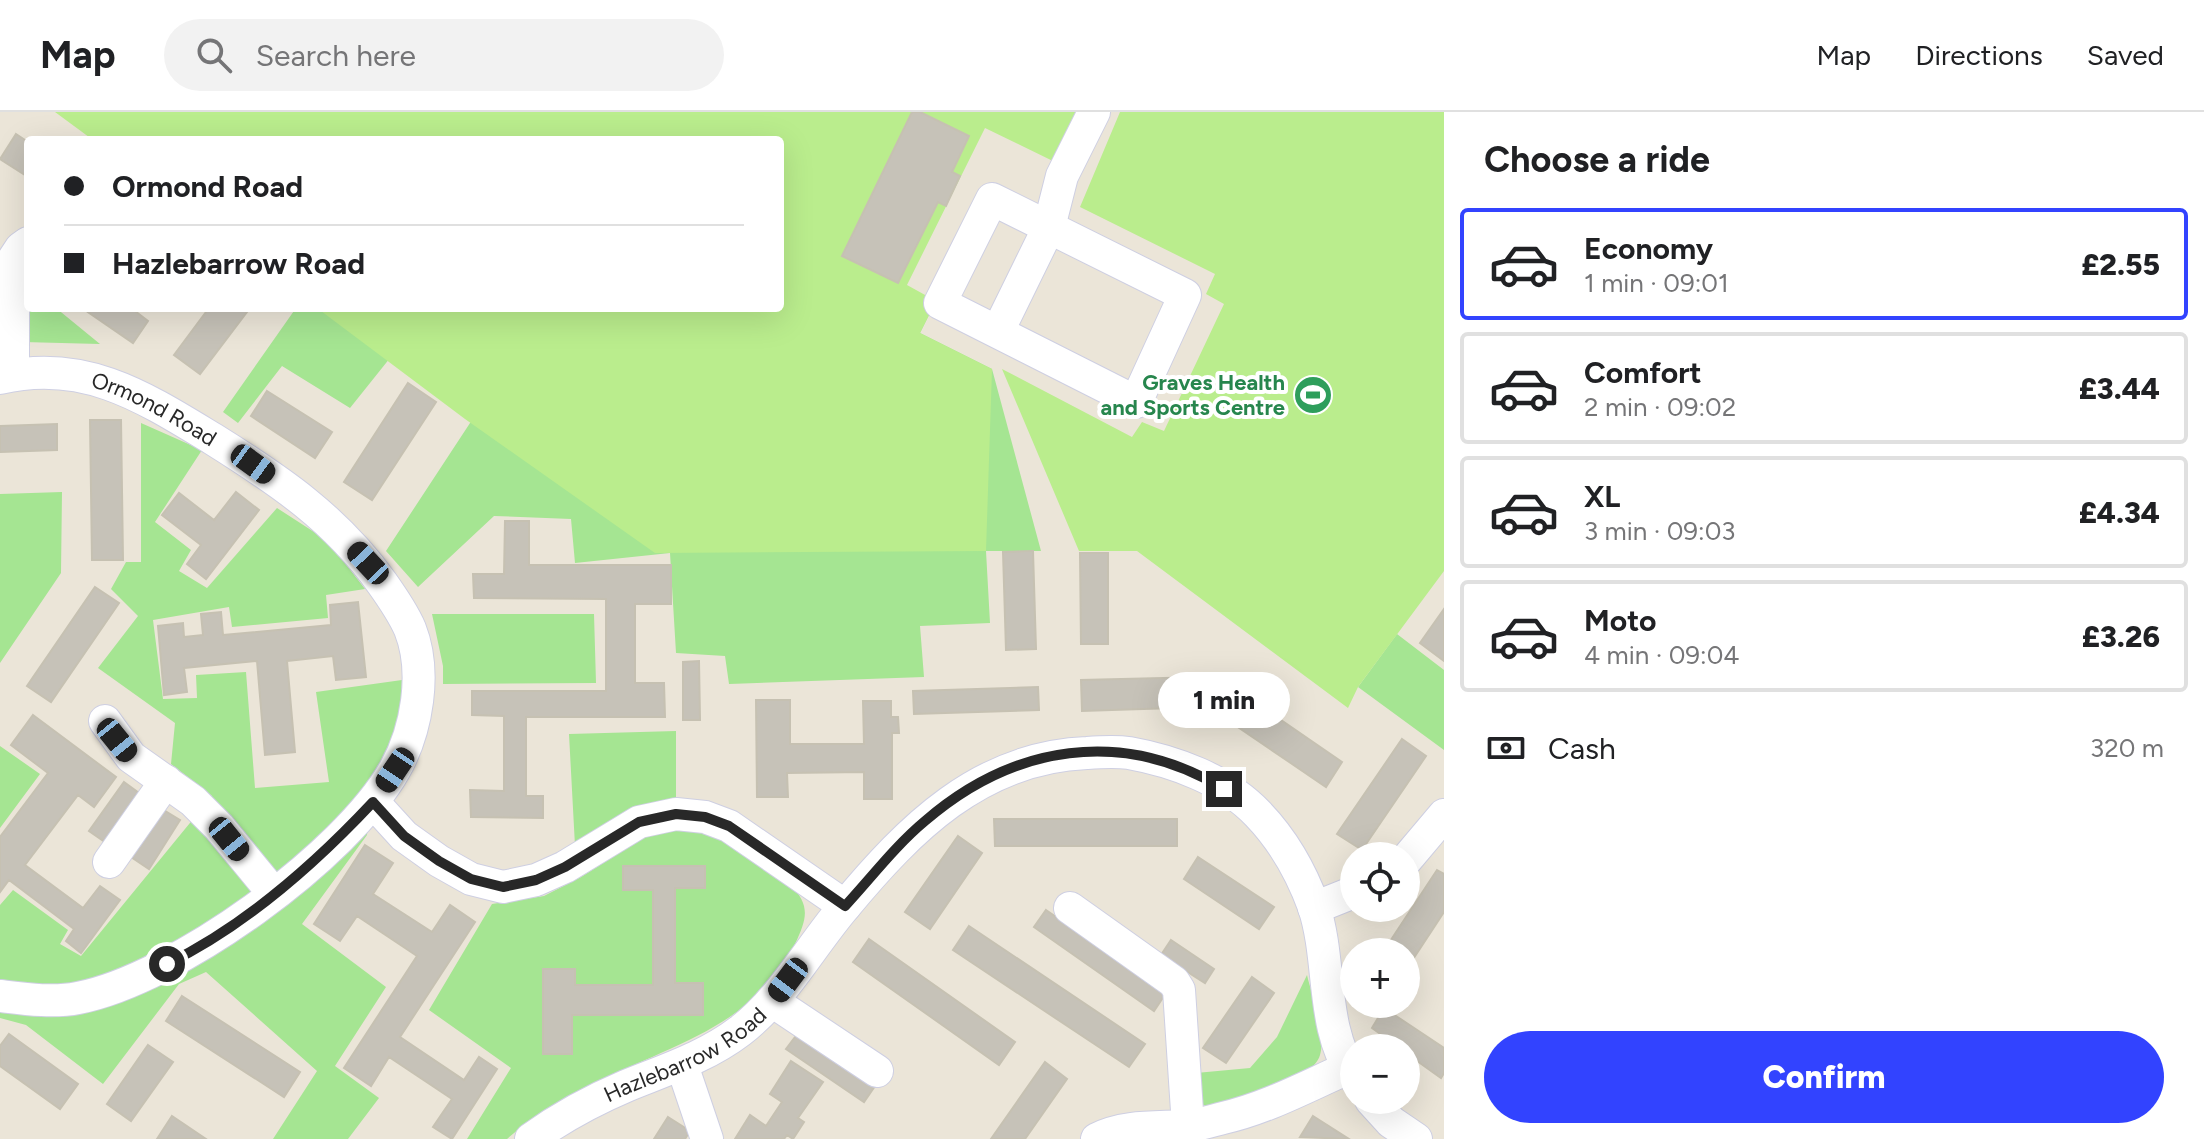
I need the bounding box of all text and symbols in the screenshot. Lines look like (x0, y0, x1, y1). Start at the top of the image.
search box (164, 19, 724, 91)
text: Map (40, 32, 116, 78)
icon: search (192, 33, 236, 77)
text: Search here (256, 37, 416, 74)
text: Map (1817, 38, 1871, 72)
text: Directions (1915, 38, 2043, 72)
text: Saved (2087, 38, 2164, 72)
text: Choose a ride (1484, 138, 1710, 181)
text: Ormond Road (112, 168, 303, 205)
icon: car (1488, 228, 1560, 300)
text: Economy (1584, 230, 1713, 267)
text: Hazlebarrow Road (112, 245, 365, 282)
text: £2.55 (2081, 246, 2160, 283)
text: 1 min · 09:01 (1584, 267, 1729, 299)
icon: car (1488, 352, 1560, 424)
text: Comfort (1584, 354, 1702, 391)
street label: Ormond Road (88, 366, 222, 452)
place label: Graves Health and Sports Centre (1100, 369, 1285, 421)
text: £3.44 (2079, 370, 2160, 407)
sports icon: Graves Health and Sports Centre (1292, 374, 1334, 416)
text: 2 min · 09:02 (1584, 391, 1736, 423)
car (227, 440, 279, 488)
icon: car (1488, 476, 1560, 548)
text: XL (1584, 478, 1620, 515)
text: £4.34 (2079, 494, 2160, 531)
text: 3 min · 09:03 (1584, 515, 1735, 547)
car (343, 537, 393, 589)
icon: car (1488, 600, 1560, 672)
text: Moto (1584, 602, 1656, 639)
text: £3.26 (2082, 618, 2160, 655)
text: 4 min · 09:04 (1584, 639, 1739, 671)
callout: 1 min (1158, 673, 1290, 729)
text: 1 min (1193, 684, 1255, 716)
car (93, 714, 141, 766)
icon: cash (1484, 726, 1528, 770)
text: Cash (1548, 730, 1616, 767)
text: 320 m (2090, 732, 2164, 764)
car (372, 743, 418, 797)
route end (1206, 771, 1242, 807)
car (205, 813, 253, 865)
map controls (1340, 842, 1420, 1114)
button: locate (1340, 842, 1420, 922)
button: + (1340, 938, 1420, 1018)
route start (149, 946, 185, 982)
car (764, 954, 812, 1006)
street label: Hazlebarrow Road (599, 1001, 772, 1108)
button: Confirm (1484, 1031, 2164, 1123)
button: − (1340, 1034, 1420, 1114)

